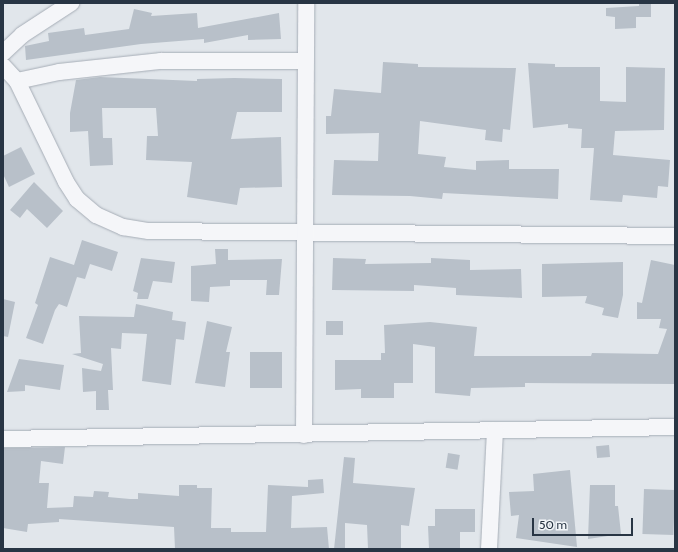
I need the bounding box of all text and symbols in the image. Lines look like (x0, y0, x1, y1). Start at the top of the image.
scale bar (534, 510, 635, 536)
text: 50 m (539, 517, 567, 532)

